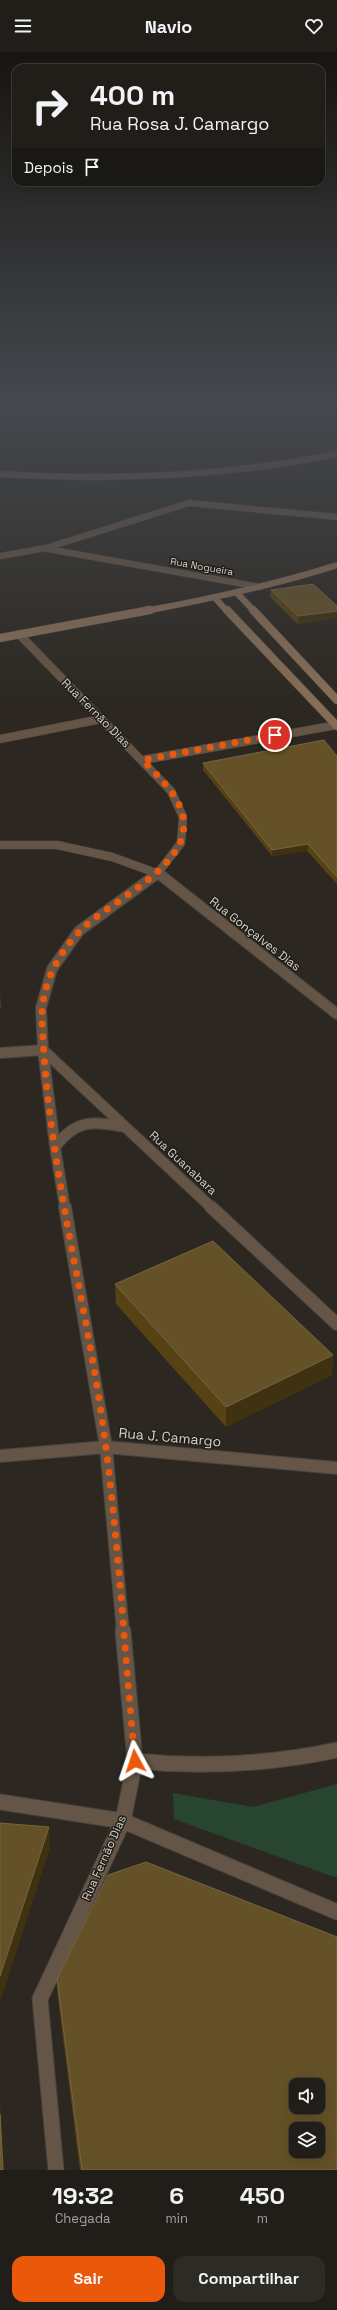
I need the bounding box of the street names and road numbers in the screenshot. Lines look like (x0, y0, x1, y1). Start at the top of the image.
street label: Rua Nogueira (169, 555, 235, 578)
street label: Rua Fernão Dias (58, 675, 134, 751)
street label: Rua Gonçalves Dias (206, 893, 304, 975)
street label: Rua Guanabara (146, 1127, 220, 1199)
street label: Rua J. Camargo (118, 1424, 222, 1450)
street label: Rua Fernão Dias (78, 1813, 130, 1903)

